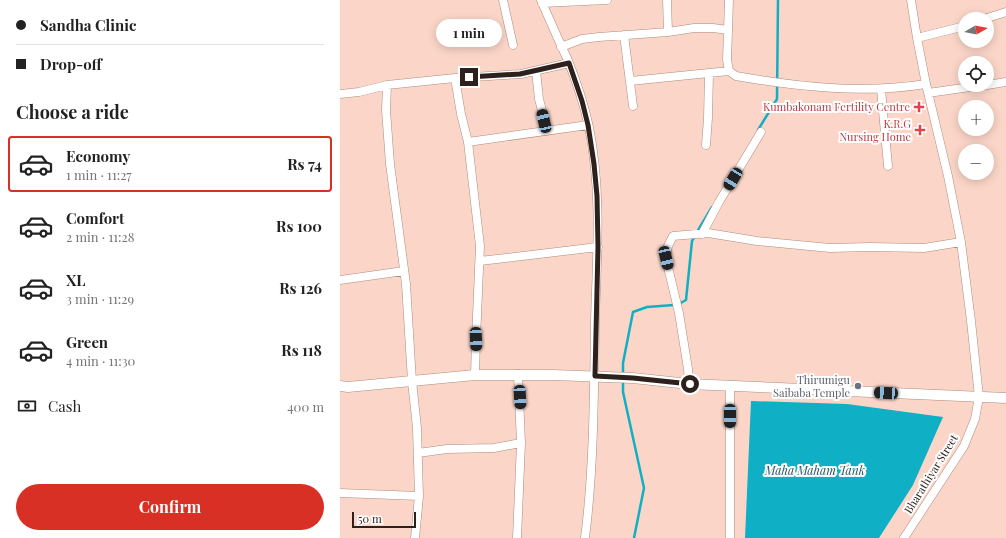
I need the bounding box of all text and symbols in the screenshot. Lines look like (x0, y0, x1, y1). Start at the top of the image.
north arrow (958, 12, 994, 48)
map controls (958, 12, 994, 180)
text: Sandha Clinic (40, 15, 136, 35)
callout: 1 min (436, 19, 502, 47)
text: 1 min (453, 24, 485, 41)
text: Drop-off (40, 54, 102, 74)
button: locate (958, 56, 994, 92)
route end (460, 68, 478, 86)
place label: Kumbakonam Fertility Centre (763, 99, 910, 114)
text: Choose a ride (16, 100, 129, 124)
button: + (958, 100, 994, 136)
marker: Kumbakonam Fertility Centre (913, 101, 925, 113)
car (535, 108, 553, 134)
place label: K.R.G Nursing Home (839, 116, 911, 144)
marker: K.R.G Nursing Home (914, 124, 926, 136)
button: − (958, 144, 994, 180)
icon: car (18, 146, 54, 182)
text: Economy (66, 146, 130, 166)
text: Rs 74 (287, 154, 322, 174)
text: 1 min · 11:27 (66, 166, 132, 183)
car (722, 166, 744, 192)
icon: car (18, 208, 54, 244)
text: Comfort (66, 208, 124, 228)
text: Rs 100 (276, 216, 322, 236)
text: 2 min · 11:28 (66, 228, 135, 245)
car (657, 245, 675, 271)
icon: car (18, 270, 54, 306)
text: XL (66, 270, 86, 290)
text: Rs 126 (279, 278, 322, 298)
text: 3 min · 11:29 (66, 290, 134, 307)
car (470, 327, 482, 351)
icon: car (18, 332, 54, 368)
text: Green (66, 332, 108, 352)
text: Rs 118 (281, 340, 322, 360)
text: 4 min · 11:30 (66, 352, 135, 369)
place label: Thirumigu Saibaba Temple (773, 372, 851, 400)
route start (681, 375, 699, 393)
marker: Thirumigu Saibaba Temple (853, 381, 863, 391)
car (513, 385, 527, 409)
car (874, 386, 898, 400)
icon: cash (16, 395, 38, 417)
text: Cash (48, 396, 81, 416)
text: 400 m (287, 398, 324, 415)
car (724, 404, 736, 428)
street label: Bharathiyar Street (900, 431, 961, 516)
water label: Maha Maham Tank (764, 462, 865, 478)
button: Confirm (16, 484, 324, 530)
scale bar (352, 510, 416, 529)
text: 50 m (358, 511, 382, 526)

